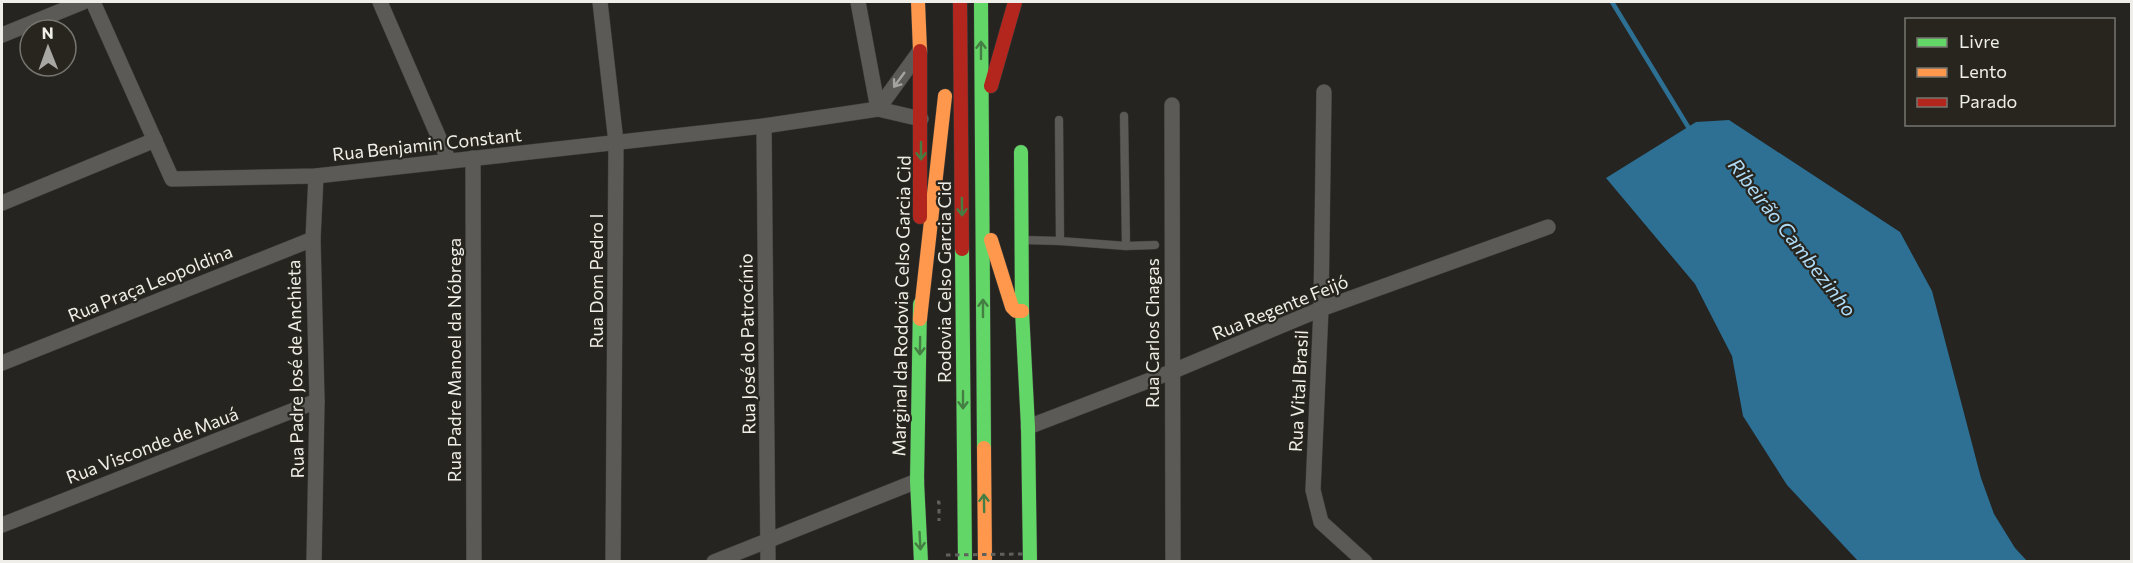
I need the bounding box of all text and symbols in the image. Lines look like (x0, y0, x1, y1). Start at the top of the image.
north arrow (18, 18, 78, 78)
legend (1905, 18, 2115, 126)
text: N (42, 23, 54, 42)
text: Livre (1959, 30, 2000, 52)
one-way arrow (975, 41, 987, 61)
text: Lento (1959, 60, 2007, 82)
one-way arrow (893, 71, 905, 87)
text: Parado (1959, 90, 2017, 112)
street label: Rua Benjamin Constant (331, 123, 523, 165)
one-way arrow (915, 141, 927, 161)
water label: Ribeirão Cambezinho (1724, 153, 1862, 321)
street label: Marginal da Rodovia Celso Garcia Cid (887, 155, 915, 457)
street label: Rodovia Celso Garcia Cid (933, 181, 955, 383)
one-way arrow (956, 196, 968, 216)
street label: Rua Dom Pedro I (585, 213, 607, 349)
street label: Rua Padre Manoel da Nóbrega (443, 238, 465, 482)
street label: Rua Praça Leopoldina (64, 240, 236, 326)
street label: Rua José do Patrocínio (734, 253, 760, 435)
street label: Rua Carlos Chagas (1141, 258, 1163, 408)
street label: Rua Padre José de Anchieta (282, 259, 308, 479)
street label: Rua Regente Feijó (1209, 270, 1351, 344)
one-way arrow (977, 299, 989, 319)
street label: Rua Vital Brasil (1284, 329, 1312, 453)
one-way arrow (914, 336, 926, 356)
one-way arrow (957, 390, 969, 410)
street label: Rua Visconde de Mauá (63, 402, 241, 488)
one-way arrow (978, 494, 990, 514)
one-way arrow (914, 531, 925, 551)

